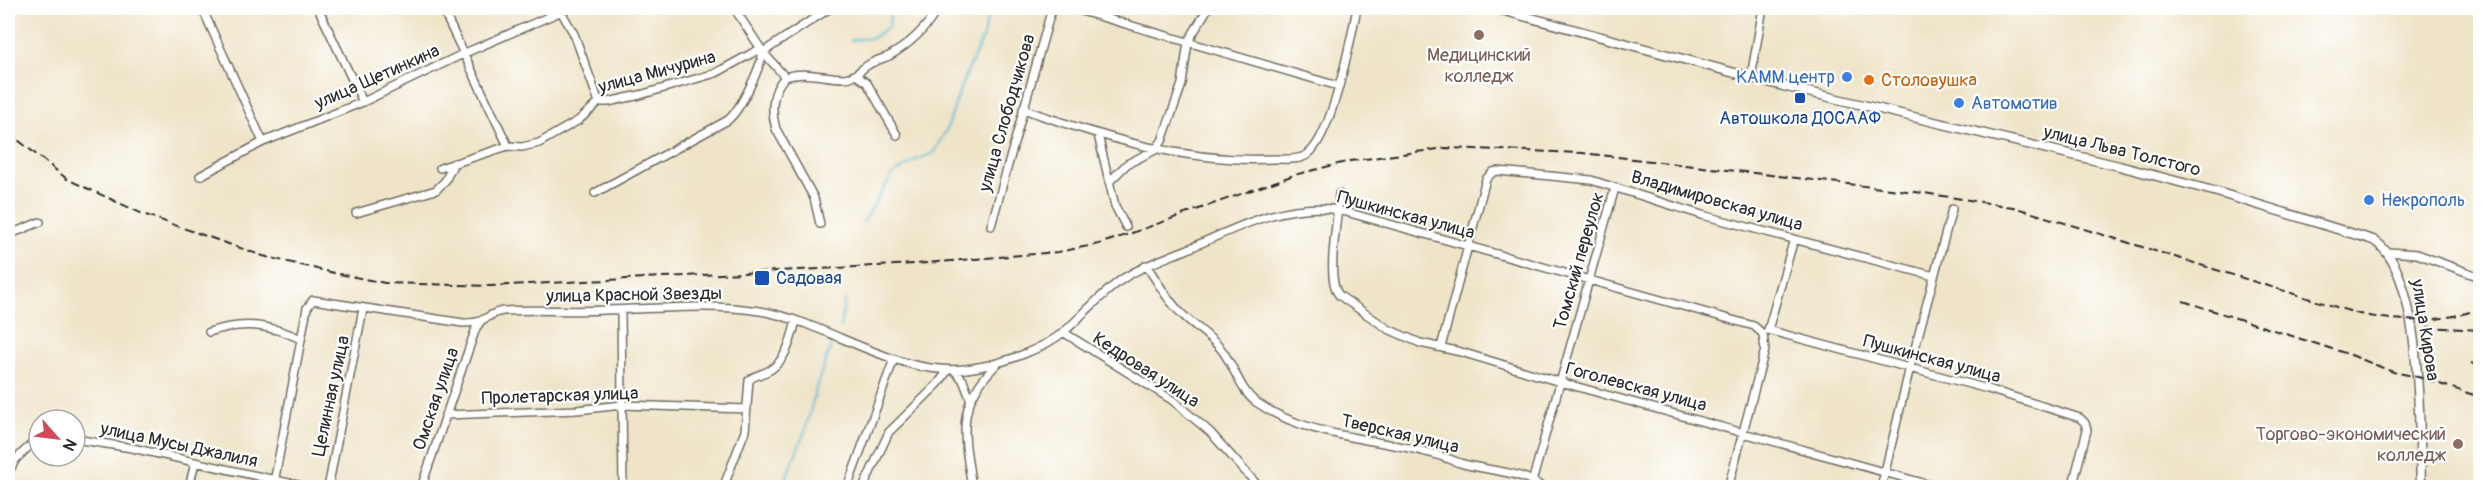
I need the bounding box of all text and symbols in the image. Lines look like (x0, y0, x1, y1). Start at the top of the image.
marker: Медицинский колледж (1472, 28, 1486, 42)
street label: улица Слободчикова (973, 31, 1041, 195)
street label: улица Щетинкина (310, 39, 443, 115)
place label: Медицинский колледж (1427, 44, 1531, 88)
street label: улица Мичурина (595, 45, 718, 99)
place label: KAMM центр (1736, 66, 1835, 89)
place label: Столовушка (1881, 69, 1977, 92)
marker: KAMM центр (1840, 70, 1854, 84)
marker: Столовушка (1862, 73, 1876, 87)
marker: Автошкола ДОСААФ (1793, 91, 1807, 105)
place label: Автомотив (1971, 92, 2058, 115)
marker: Автомотив (1952, 96, 1966, 110)
place label: Автошкола ДОСААФ (1719, 107, 1881, 130)
street label: улица Льва Толстого (2040, 120, 2203, 182)
street label: Владимировская улица (1628, 165, 1806, 237)
street label: Пушкинская улица (1335, 186, 1477, 244)
place label: Некрополь (2381, 189, 2465, 212)
street label: Томский переулок (1548, 190, 1610, 332)
marker: Некрополь (2362, 193, 2376, 207)
place label: Садовая (776, 267, 842, 290)
marker: Садовая (753, 269, 771, 287)
street label: улица Кирова (2405, 277, 2444, 382)
street label: улица Красной Звезды (545, 282, 722, 308)
street label: Кедровая улица (1088, 327, 1204, 413)
street label: Пушкинская улица (1861, 330, 2003, 388)
street label: Целинная улица (307, 334, 355, 458)
street label: Омская улица (408, 345, 464, 453)
street label: Гоголевская улица (1563, 357, 1709, 417)
street label: Пролетарская улица (481, 382, 639, 410)
north arrow (27, 408, 87, 468)
street label: Тверская улица (1339, 409, 1461, 459)
street label: улица Мусы Джалиля (97, 417, 260, 473)
place label: Торгово-экономический колледж (2256, 423, 2446, 467)
text: N (58, 435, 81, 454)
marker: Торгово-экономический колледж (2451, 437, 2465, 451)

